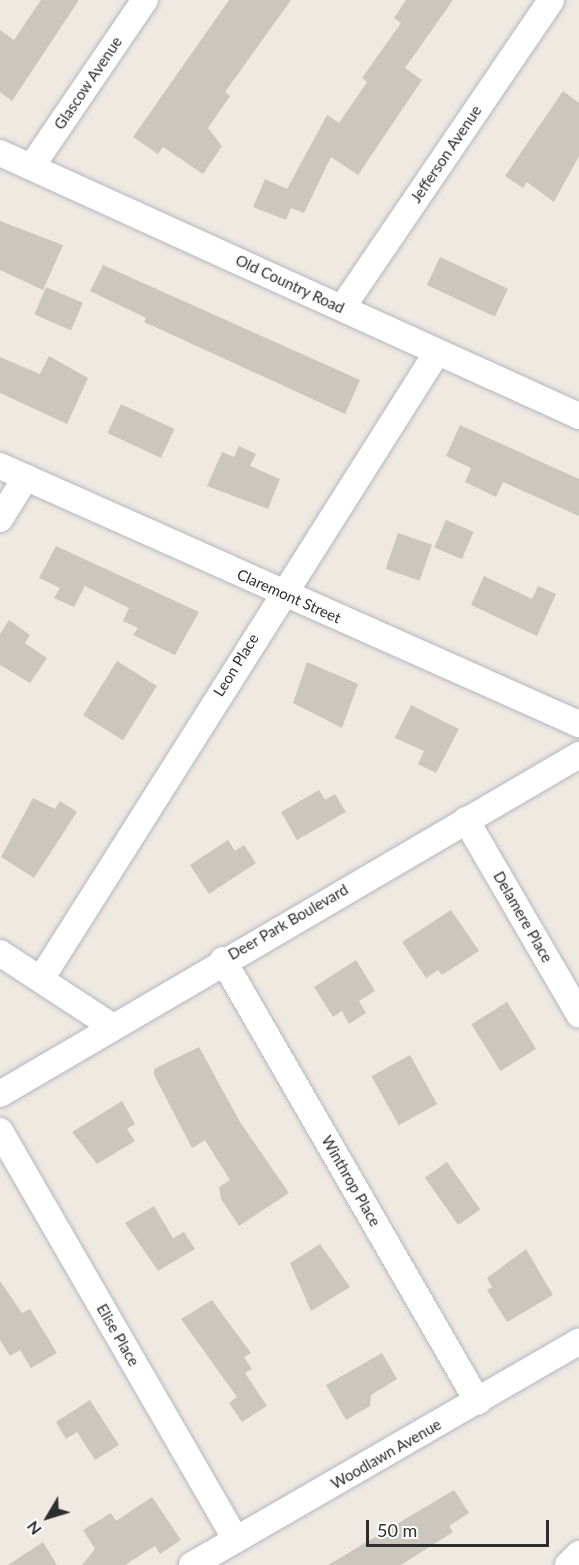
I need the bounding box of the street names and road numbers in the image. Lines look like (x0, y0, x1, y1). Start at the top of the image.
street label: Glascow Avenue (50, 33, 126, 133)
street label: Jefferson Avenue (407, 102, 485, 206)
street label: Old Country Road (233, 251, 347, 317)
street label: Claremont Street (234, 565, 344, 627)
street label: Leon Place (210, 630, 262, 700)
street label: Delamere Place (490, 868, 556, 966)
street label: Deer Park Boulevard (225, 880, 351, 964)
street label: Winthrop Place (318, 1132, 384, 1230)
street label: Elise Place (93, 1301, 143, 1369)
street label: Woodlawn Avenue (328, 1415, 444, 1493)

